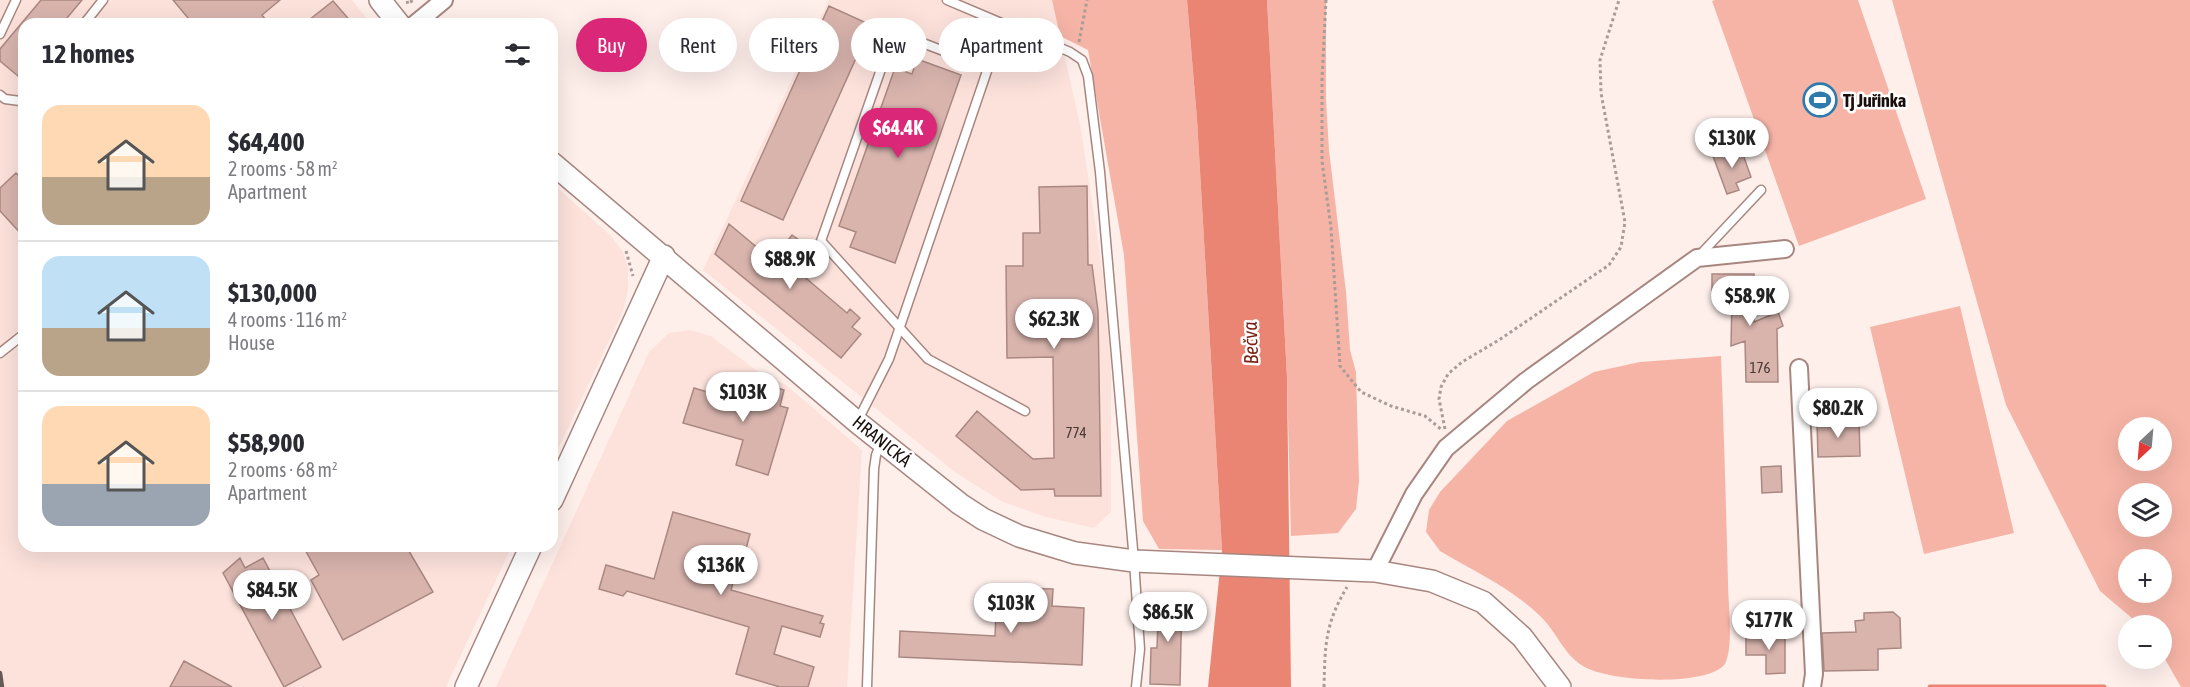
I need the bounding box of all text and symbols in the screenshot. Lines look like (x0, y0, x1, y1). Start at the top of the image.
chip: Buy (576, 18, 647, 72)
chip: Rent (659, 18, 737, 72)
chip: Filters (749, 18, 839, 72)
chip: New (851, 18, 927, 72)
chip: Apartment (939, 18, 1064, 72)
icon: filters (501, 38, 534, 71)
text: 12 homes (42, 39, 135, 69)
sports icon: Tj Juřinka (1802, 82, 1838, 118)
place label: Tj Juřinka (1843, 90, 1906, 111)
pin: $64.4K (849, 108, 947, 159)
text: $64.4K (873, 116, 923, 139)
pin: $130K (1690, 118, 1774, 169)
text: $130K (1709, 126, 1755, 149)
text: $64,400 (228, 127, 305, 157)
icon: home (90, 129, 162, 201)
text: 2 rooms · 58 m² (228, 157, 338, 180)
text: Apartment (228, 180, 307, 203)
pin: $88.9K (741, 239, 839, 290)
text: $88.9K (765, 247, 815, 270)
pin: $58.9K (1701, 276, 1799, 327)
text: $130,000 (228, 278, 317, 308)
icon: home (90, 280, 162, 352)
text: $58.9K (1725, 284, 1775, 307)
pin: $62.3K (1005, 299, 1103, 350)
text: $62.3K (1029, 307, 1079, 330)
text: 4 rooms · 116 m² (228, 308, 347, 331)
water label: Bečva (1238, 321, 1262, 365)
text: House (228, 331, 275, 354)
house number: 176 (1749, 359, 1771, 376)
pin: $103K (701, 372, 785, 423)
text: $103K (720, 380, 766, 403)
pin: $80.2K (1789, 388, 1887, 439)
text: $80.2K (1813, 396, 1863, 419)
street label: HRANICKÁ (848, 411, 916, 471)
north arrow (2118, 417, 2172, 471)
map controls (2118, 417, 2172, 669)
house number: 774 (1065, 424, 1087, 441)
text: $58,900 (228, 428, 305, 458)
icon: home (90, 430, 162, 502)
text: 2 rooms · 68 m² (228, 458, 338, 481)
text: Apartment (228, 481, 307, 504)
button: layers (2118, 483, 2172, 537)
pin: $136K (679, 545, 763, 596)
button: + (2118, 549, 2172, 603)
text: $136K (698, 553, 744, 576)
pin: $84.5K (223, 570, 321, 621)
text: $84.5K (247, 578, 297, 601)
pin: $103K (969, 583, 1053, 634)
text: $103K (988, 591, 1034, 614)
pin: $86.5K (1119, 592, 1217, 643)
text: $86.5K (1143, 600, 1193, 623)
pin: $177K (1727, 600, 1811, 651)
text: $177K (1746, 608, 1792, 631)
button: − (2118, 615, 2172, 669)

